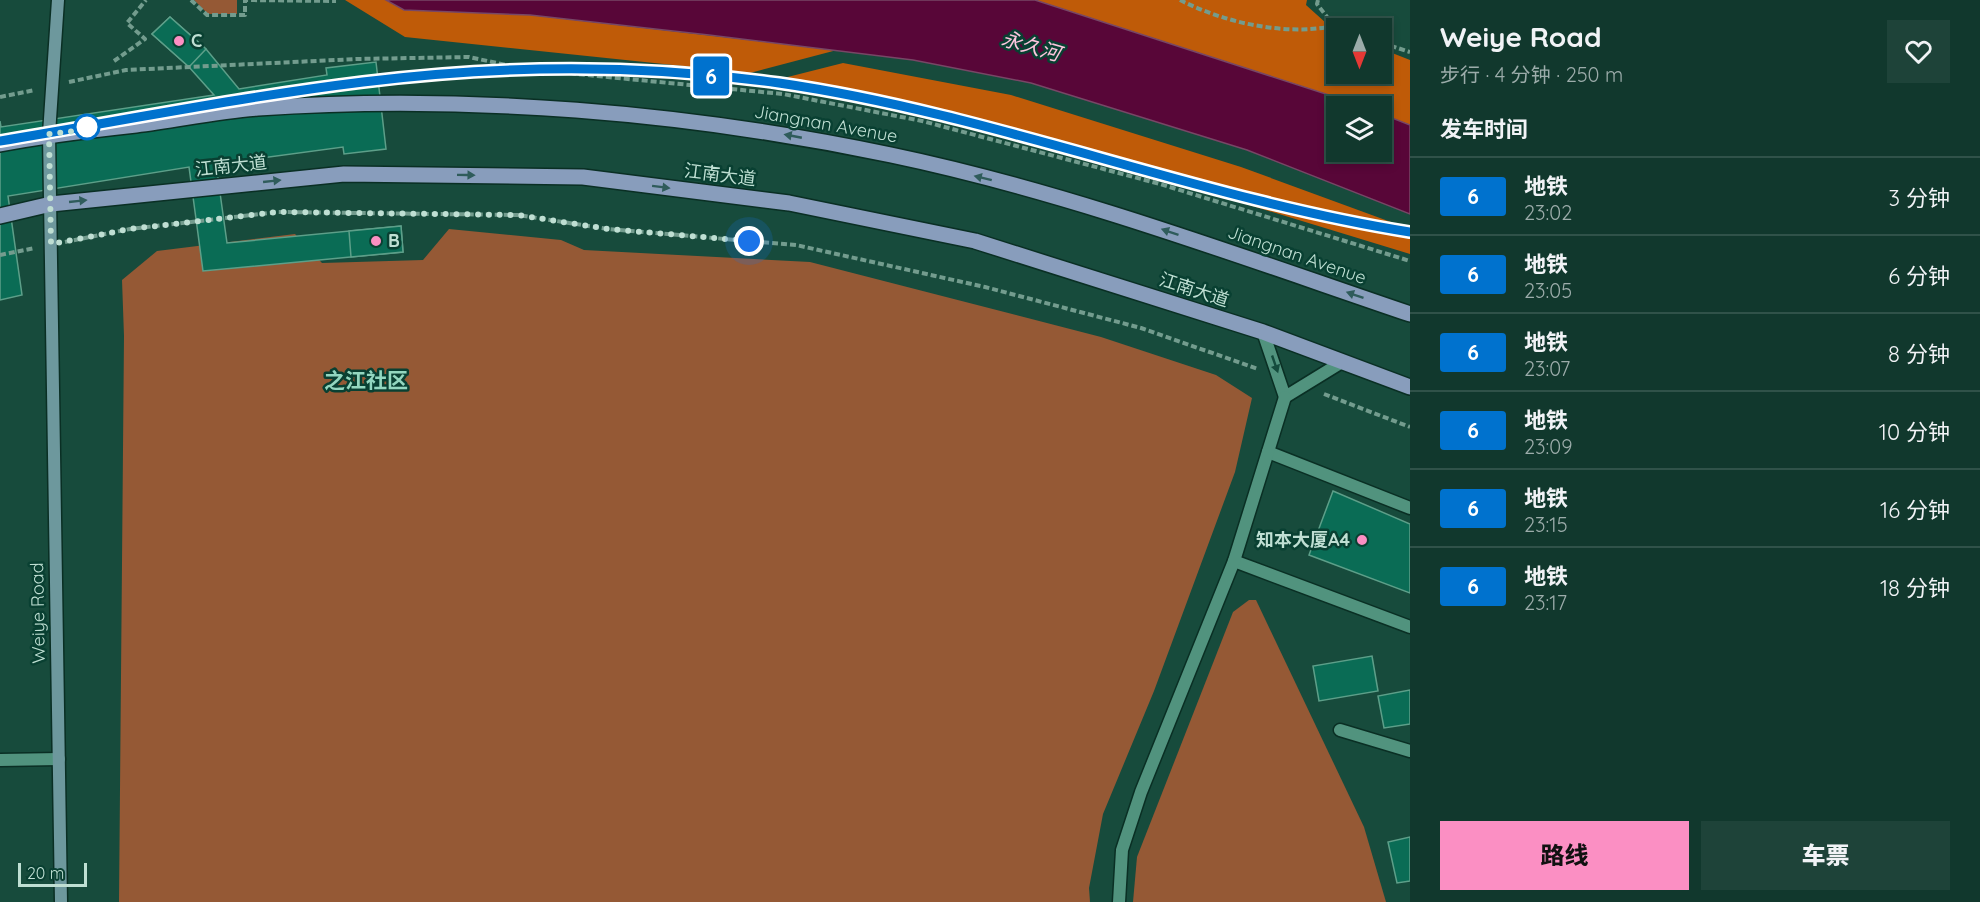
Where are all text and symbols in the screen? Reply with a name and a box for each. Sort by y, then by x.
north arrow [1326,18,1392,84]
map controls [1326,18,1392,162]
text: Weiye Road [1440,19,1602,54]
button: heart [1887,20,1950,83]
water label: 永久河 [999,25,1067,67]
place label: C [191,29,202,52]
marker: C [172,34,186,48]
line badge: 6 [692,56,730,96]
text: 步行 · 4 分钟 · 250 m [1440,62,1623,87]
text: 6 [705,63,717,89]
button: layers [1326,96,1392,162]
street label: Jiangnan Avenue [753,100,899,147]
unlabelled marker [74,114,100,140]
text: 发车时间 [1440,115,1528,143]
one-way arrow [783,131,802,140]
street label: 江南大道 [194,150,268,181]
street label: 江南大道 [683,159,757,190]
one-way arrow [457,170,476,180]
one-way arrow [974,172,992,182]
text: 地铁 [1524,172,1568,200]
one-way arrow [262,176,281,186]
one-way arrow [651,182,670,191]
text: 6 [1467,183,1479,209]
text: 3 分钟 [1888,184,1950,212]
one-way arrow [68,196,87,206]
text: 23:02 [1524,200,1572,225]
street label: Jiangnan Avenue [1225,220,1369,289]
your location [734,226,764,256]
one-way arrow [1161,227,1179,237]
place label: B [388,229,400,252]
marker: B [369,234,383,248]
text: 地铁 [1524,250,1568,278]
text: 6 [1467,261,1479,287]
text: 6 分钟 [1888,262,1950,290]
street label: 江南大道 [1156,267,1232,312]
text: 23:05 [1524,278,1572,303]
one-way arrow [1346,290,1364,299]
text: 地铁 [1524,328,1568,356]
text: 6 [1467,339,1479,365]
text: 8 分钟 [1888,340,1950,368]
one-way arrow [1270,355,1280,373]
text: 23:07 [1524,356,1570,381]
district label: 之江社区 [324,367,408,393]
text: 地铁 [1524,406,1568,434]
text: 6 [1467,417,1479,443]
text: 10 分钟 [1879,418,1950,446]
text: 23:09 [1524,434,1572,459]
text: 地铁 [1524,484,1568,512]
text: 6 [1467,495,1479,521]
text: 16 分钟 [1880,496,1950,524]
text: 23:15 [1524,512,1568,537]
place label: 知本大厦A4 [1256,528,1350,551]
marker: 知本大厦A4 [1355,533,1369,547]
street label: Weiye Road [25,562,50,664]
text: 地铁 [1524,562,1568,590]
text: 6 [1467,573,1479,599]
text: 18 分钟 [1880,574,1950,602]
text: 23:17 [1524,590,1567,615]
button: 路线 [1440,821,1689,890]
button: 车票 [1701,821,1950,890]
scale bar [18,860,87,888]
text: 20 m [27,863,64,883]

